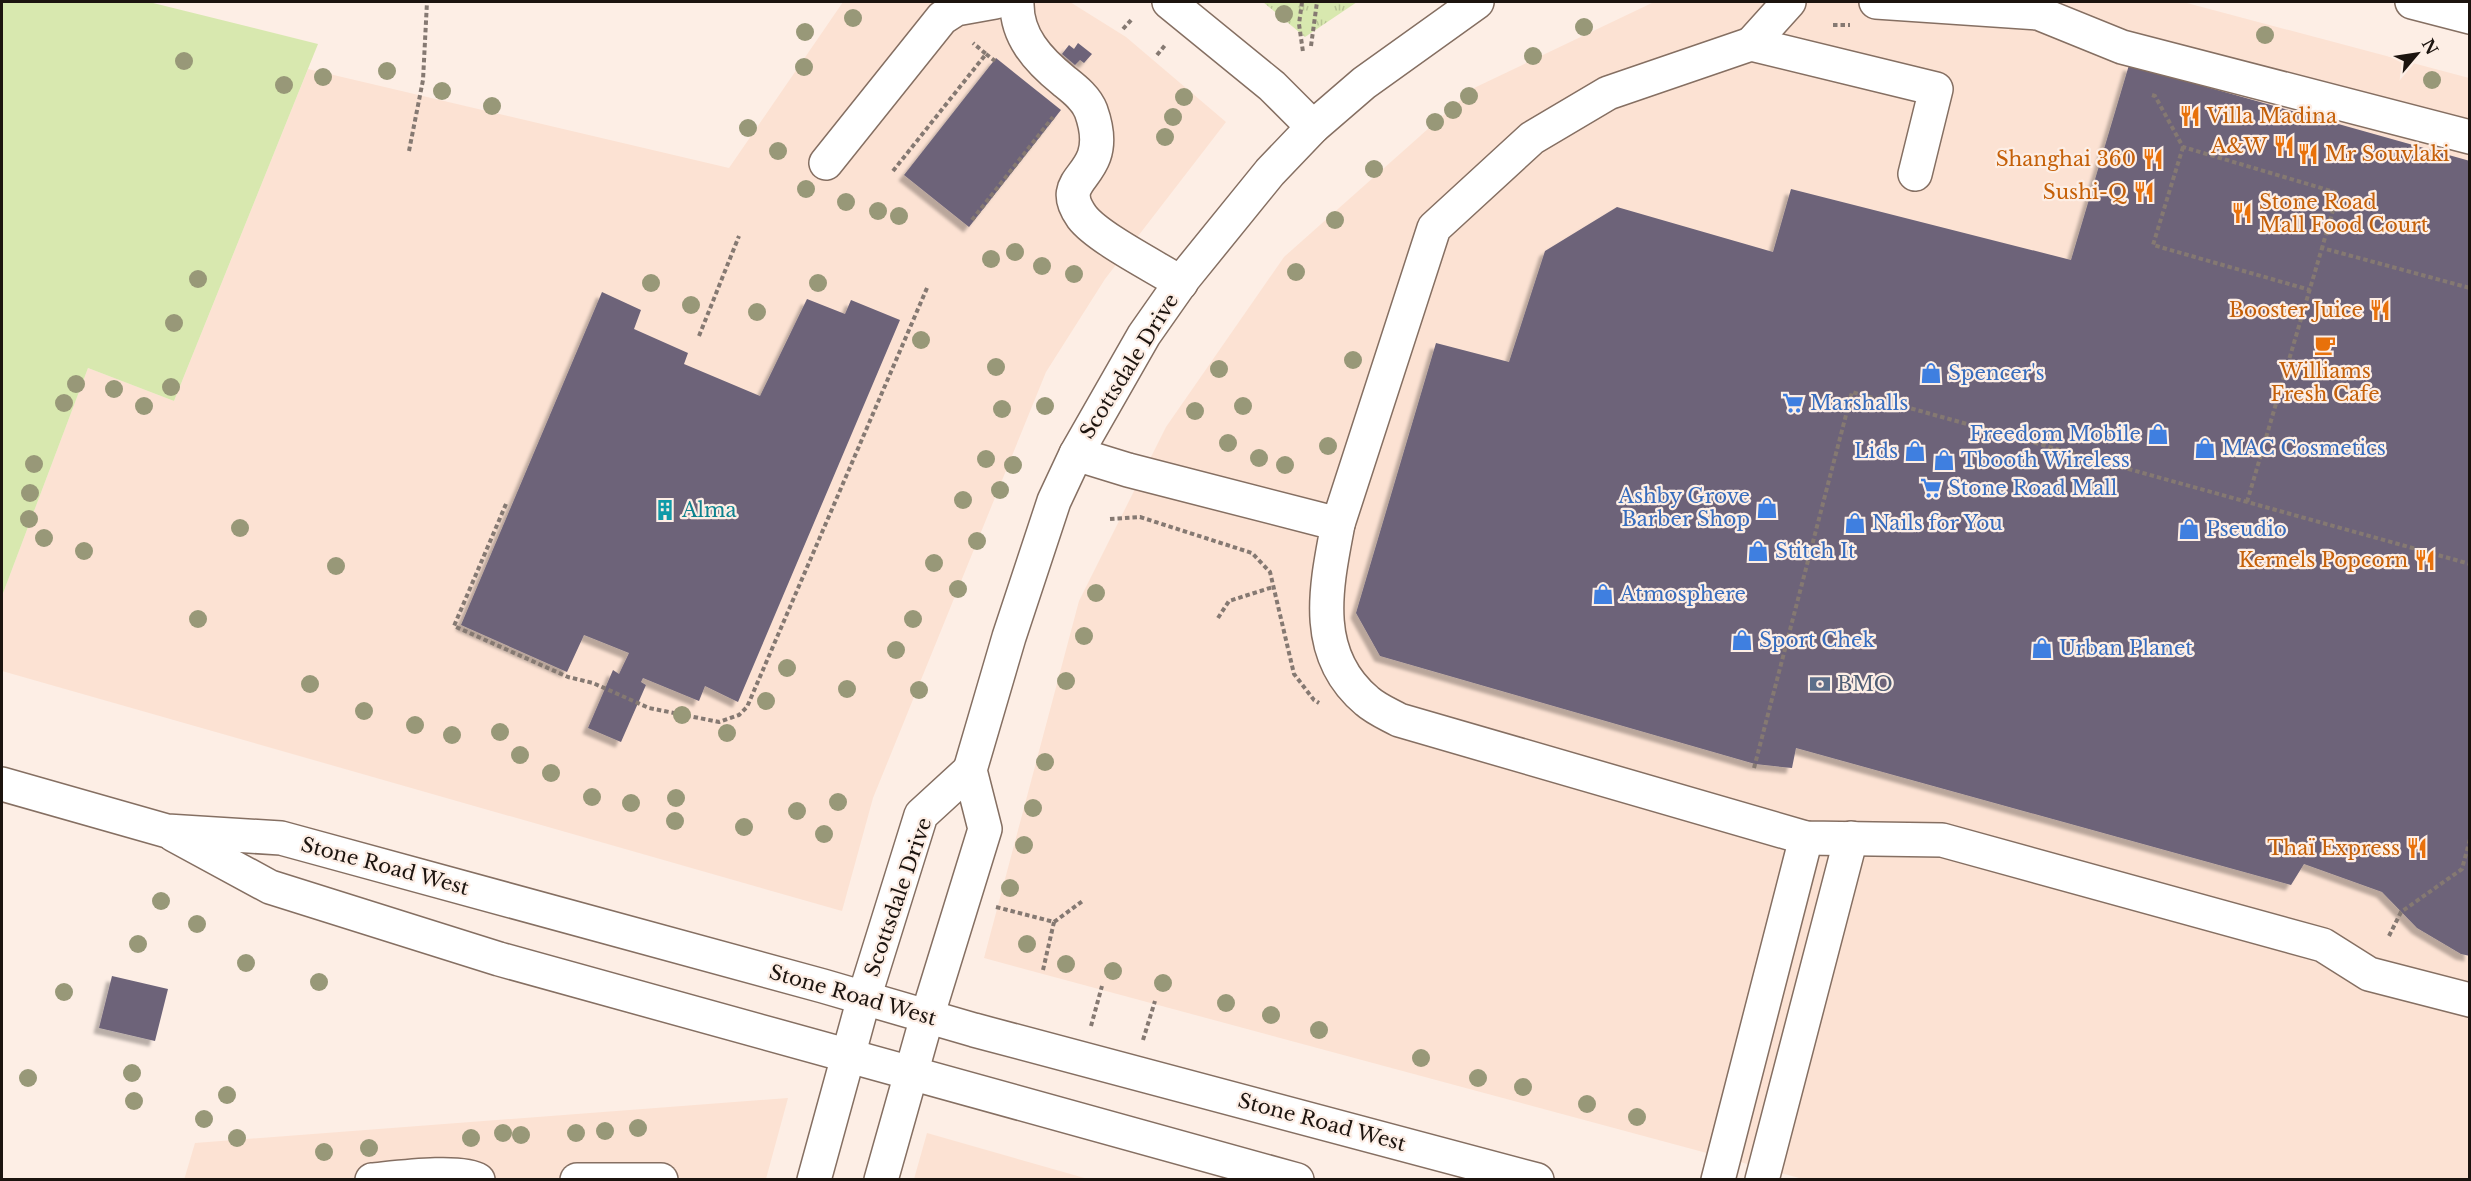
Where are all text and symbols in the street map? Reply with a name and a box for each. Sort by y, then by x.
north arrow [2387,24,2447,84]
text: N [2418,35,2443,58]
restaurant icon: Villa Madina [2178,104,2202,128]
place label: Villa Madina [2206,104,2338,128]
place label: A&W [2210,134,2267,158]
restaurant icon: A&W [2272,134,2296,158]
restaurant icon: Mr Souvlaki [2296,142,2320,166]
place label: Mr Souvlaki [2325,142,2450,166]
place label: Shanghai 360 [1996,147,2136,171]
restaurant icon: Shanghai 360 [2141,147,2165,171]
place label: Sushi-Q [2043,180,2127,204]
restaurant icon: Sushi-Q [2132,180,2156,204]
place label: Stone Road Mall Food Court [2259,190,2429,237]
restaurant icon: Stone Road Mall Food Court [2230,201,2254,225]
street label: Scottsdale Drive [1075,289,1183,443]
place label: Booster Juice [2229,298,2363,322]
restaurant icon: Booster Juice [2368,298,2392,322]
cafe icon: Williams Fresh Cafe [2313,333,2337,357]
place label: Williams Fresh Cafe [2270,359,2380,406]
shop icon: Spencer's [1919,361,1943,385]
place label: Spencer's [1948,361,2044,385]
supermarket icon: Marshalls [1781,391,1805,415]
place label: Marshalls [1810,391,1908,415]
place label: Freedom Mobile [1970,422,2141,446]
shop icon: Freedom Mobile [2146,422,2170,446]
shop icon: MAC Cosmetics [2193,436,2217,460]
place label: MAC Cosmetics [2222,436,2386,460]
place label: Lids [1854,439,1898,463]
shop icon: Lids [1903,439,1927,463]
shop icon: Tbooth Wireless [1932,448,1956,472]
place label: Tbooth Wireless [1961,448,2130,472]
supermarket icon: Stone Road Mall [1919,476,1943,500]
place label: Stone Road Mall [1948,476,2117,500]
place label: Ashby Grove Barber Shop [1617,484,1750,531]
shop icon: Ashby Grove Barber Shop [1755,496,1779,520]
building icon: Alma [653,498,677,522]
place label: Alma [681,498,737,522]
shop icon: Nails for You [1843,511,1867,535]
place label: Nails for You [1872,511,2003,535]
shop icon: Pseudio [2177,517,2201,541]
place label: Pseudio [2206,517,2287,541]
shop icon: Stitch It [1746,539,1770,563]
place label: Stitch It [1775,539,1856,563]
place label: Kernels Popcorn [2238,548,2408,572]
restaurant icon: Kernels Popcorn [2413,548,2437,572]
shop icon: Atmosphere [1591,582,1615,606]
place label: Atmosphere [1619,582,1746,606]
shop icon: Sport Chek [1730,628,1754,652]
place label: Sport Chek [1759,628,1876,652]
shop icon: Urban Planet [2030,636,2054,660]
place label: Urban Planet [2059,636,2193,660]
bank icon: BMO [1808,672,1832,696]
place label: BMO [1837,672,1893,696]
street label: Scottsdale Drive [860,814,936,980]
street label: Stone Road West [299,832,472,900]
place label: Thaï Express [2267,836,2400,860]
restaurant icon: Thaï Express [2405,836,2429,860]
street label: Stone Road West [767,960,940,1030]
street label: Stone Road West [1236,1088,1409,1156]

